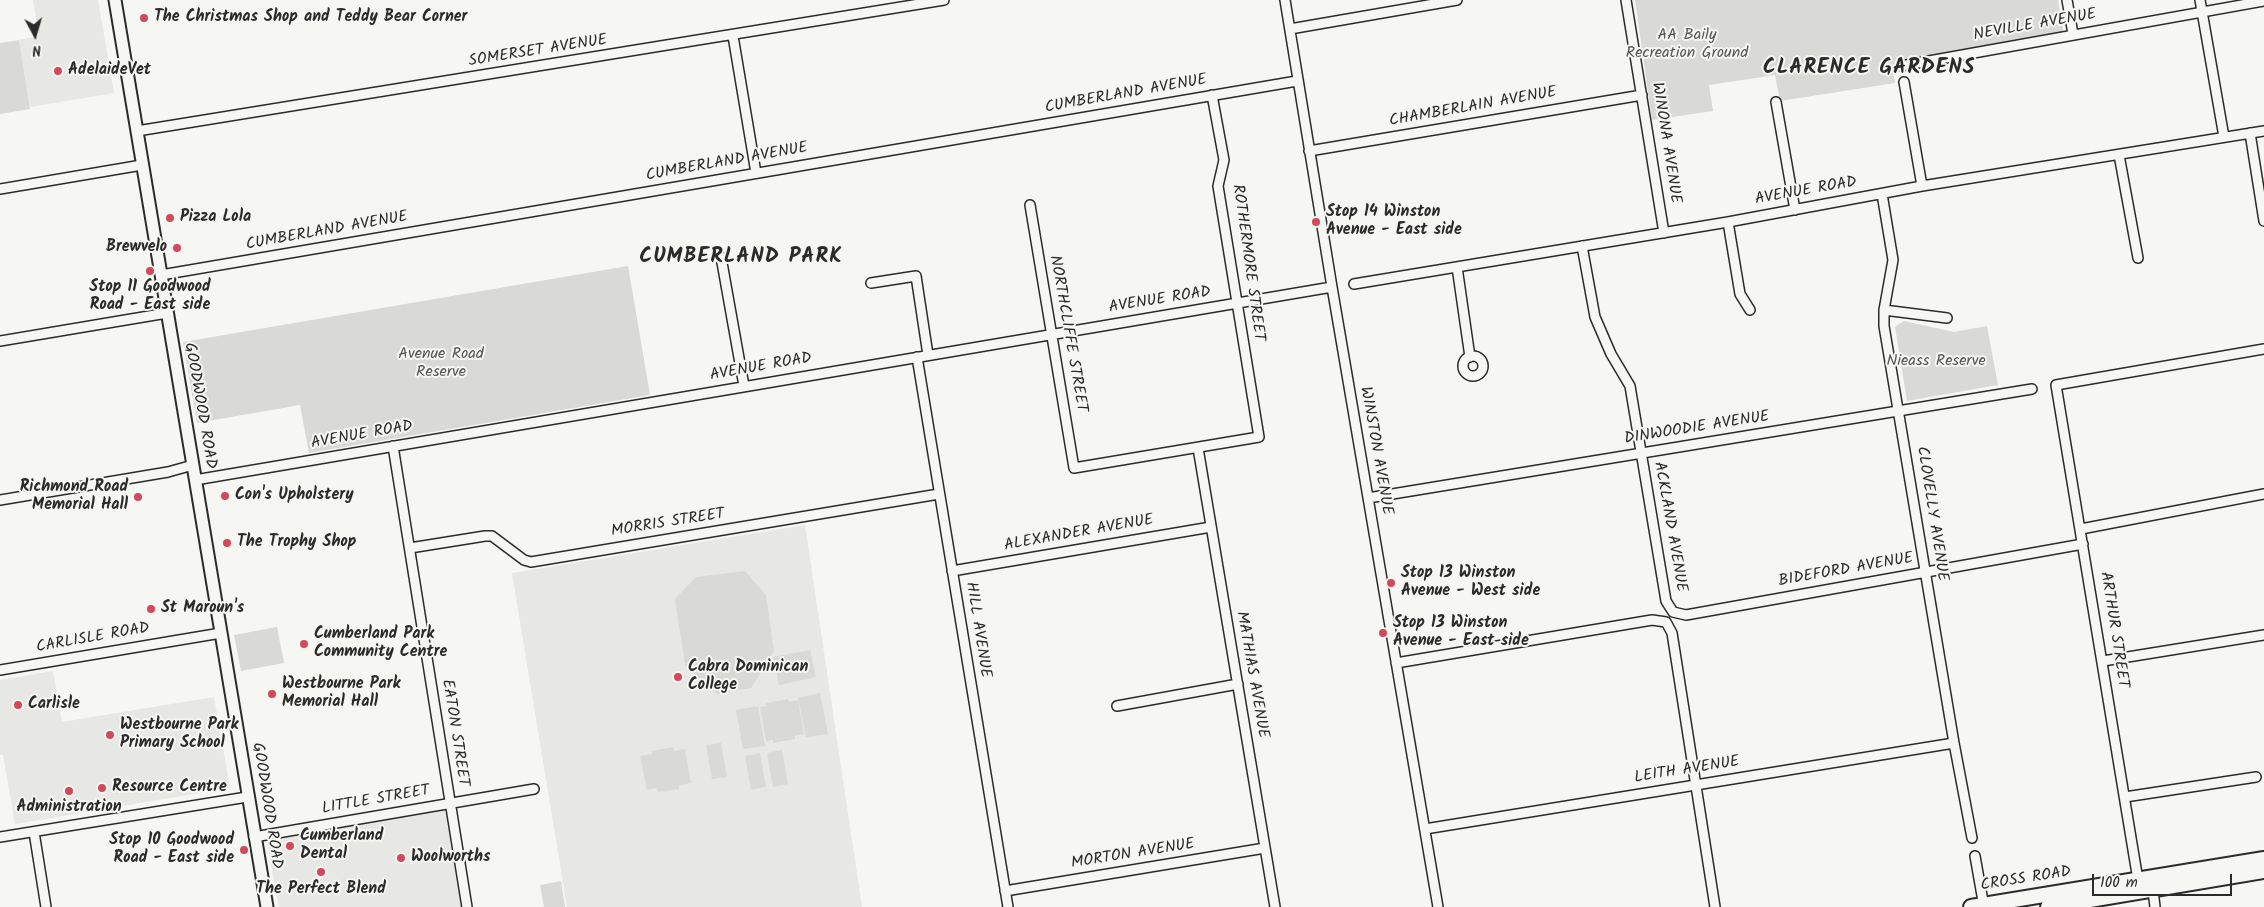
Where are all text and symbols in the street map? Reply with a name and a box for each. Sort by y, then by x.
street label: NEVILLE AVENUE [1972,6,2098,46]
place label: The Christmas Shop and Teddy Bear Corner [154,8,467,28]
north arrow [10,10,60,60]
marker: The Christmas Shop and Teddy Bear Corner [138,12,150,24]
park label: AA Baily Recreation Ground [1626,26,1748,64]
street label: SOMERSET AVENUE [467,32,609,72]
text: N [31,39,42,61]
district label: CLARENCE GARDENS [1761,56,1977,82]
place label: AdelaideVet [68,61,151,81]
marker: AdelaideVet [52,65,64,77]
street label: CUMBERLAND AVENUE [1044,71,1208,119]
street label: WINONA AVENUE [1646,81,1684,205]
street label: CHAMBERLAIN AVENUE [1388,84,1558,132]
street label: CUMBERLAND AVENUE [645,139,809,187]
street label: AVENUE ROAD [1754,174,1858,210]
street label: ROTHERMORE STREET [1226,183,1268,343]
place label: Stop 14 Winston Avenue - East side [1326,203,1462,241]
place label: Pizza Lola [180,208,251,228]
street label: CUMBERLAND AVENUE [245,208,409,256]
marker: Pizza Lola [164,212,176,224]
marker: Stop 14 Winston Avenue - East side [1310,216,1322,228]
place label: Brewvelo [106,238,167,258]
marker: Brewvelo [171,242,183,254]
district label: CUMBERLAND PARK [637,245,845,271]
street label: NORTHCLIFFE STREET [1044,254,1090,414]
marker: Stop 11 Goodwood Road - East side [144,265,156,277]
place label: Stop 11 Goodwood Road - East side [89,278,211,316]
street label: AVENUE ROAD [1108,283,1212,319]
street label: GOODWOOD ROAD [178,341,220,471]
park label: Avenue Road Reserve [398,345,484,383]
street label: AVENUE ROAD [709,350,813,386]
park label: Nieass Reserve [1886,352,1986,372]
street label: WINSTON AVENUE [1354,385,1396,517]
street label: DINWOODIE AVENUE [1623,408,1771,450]
street label: AVENUE ROAD [310,418,414,454]
street label: CLOVELLY AVENUE [1911,445,1951,583]
street label: ACKLAND AVENUE [1648,460,1690,594]
place label: Richmond Road Memorial Hall [20,478,128,516]
place label: Con's Upholstery [235,486,353,506]
marker: Con's Upholstery [219,490,231,502]
marker: Richmond Road Memorial Hall [132,491,144,503]
street label: MORRIS STREET [610,506,726,542]
street label: ALEXANDER AVENUE [1003,511,1155,557]
place label: The Trophy Shop [237,533,356,553]
marker: The Trophy Shop [221,537,233,549]
street label: BIDEFORD AVENUE [1777,550,1915,592]
place label: Stop 13 Winston Avenue - West side [1401,564,1540,602]
street label: ARTHUR STREET [2094,571,2132,689]
marker: Stop 13 Winston Avenue - West side [1385,577,1397,589]
street label: HILL AVENUE [960,581,994,679]
place label: St Maroun's [161,599,244,619]
marker: St Maroun's [145,603,157,615]
street label: MATHIAS AVENUE [1230,610,1272,740]
place label: Stop 13 Winston Avenue - East side [1393,614,1529,652]
street label: CARLISLE ROAD [35,620,151,658]
place label: Cumberland Park Community Centre [314,625,447,663]
marker: Stop 13 Winston Avenue - East side [1377,627,1389,639]
marker: Cumberland Park Community Centre [298,638,310,650]
place label: Cabra Dominican College [688,658,808,696]
marker: Cabra Dominican College [672,671,684,683]
place label: Westbourne Park Memorial Hall [282,675,400,713]
street label: EATON STREET [436,678,472,788]
marker: Westbourne Park Memorial Hall [266,688,278,700]
place label: Carlisle [28,695,80,715]
marker: Carlisle [12,699,24,711]
place label: Westbourne Park Primary School [120,716,238,754]
marker: Westbourne Park Primary School [104,729,116,741]
street label: GOODWOOD ROAD [247,741,285,871]
street label: LEITH AVENUE [1633,753,1741,789]
place label: Resource Centre [112,778,227,798]
marker: Resource Centre [96,782,108,794]
street label: LITTLE STREET [321,782,431,820]
marker: Administration [63,785,75,797]
place label: Administration [16,798,122,818]
place label: Cumberland Dental [300,827,383,865]
place label: Stop 10 Goodwood Road - East side [109,831,234,869]
street label: MORTON AVENUE [1070,836,1196,874]
marker: Cumberland Dental [284,840,296,852]
marker: Stop 10 Goodwood Road - East side [238,844,250,856]
place label: Woolworths [411,848,491,868]
marker: Woolworths [395,852,407,864]
street label: CROSS ROAD [1979,863,2073,897]
scale bar [2094,864,2234,896]
marker: The Perfect Blend [315,866,327,878]
text: 100 m [2100,871,2138,895]
place label: The Perfect Blend [256,880,386,900]

